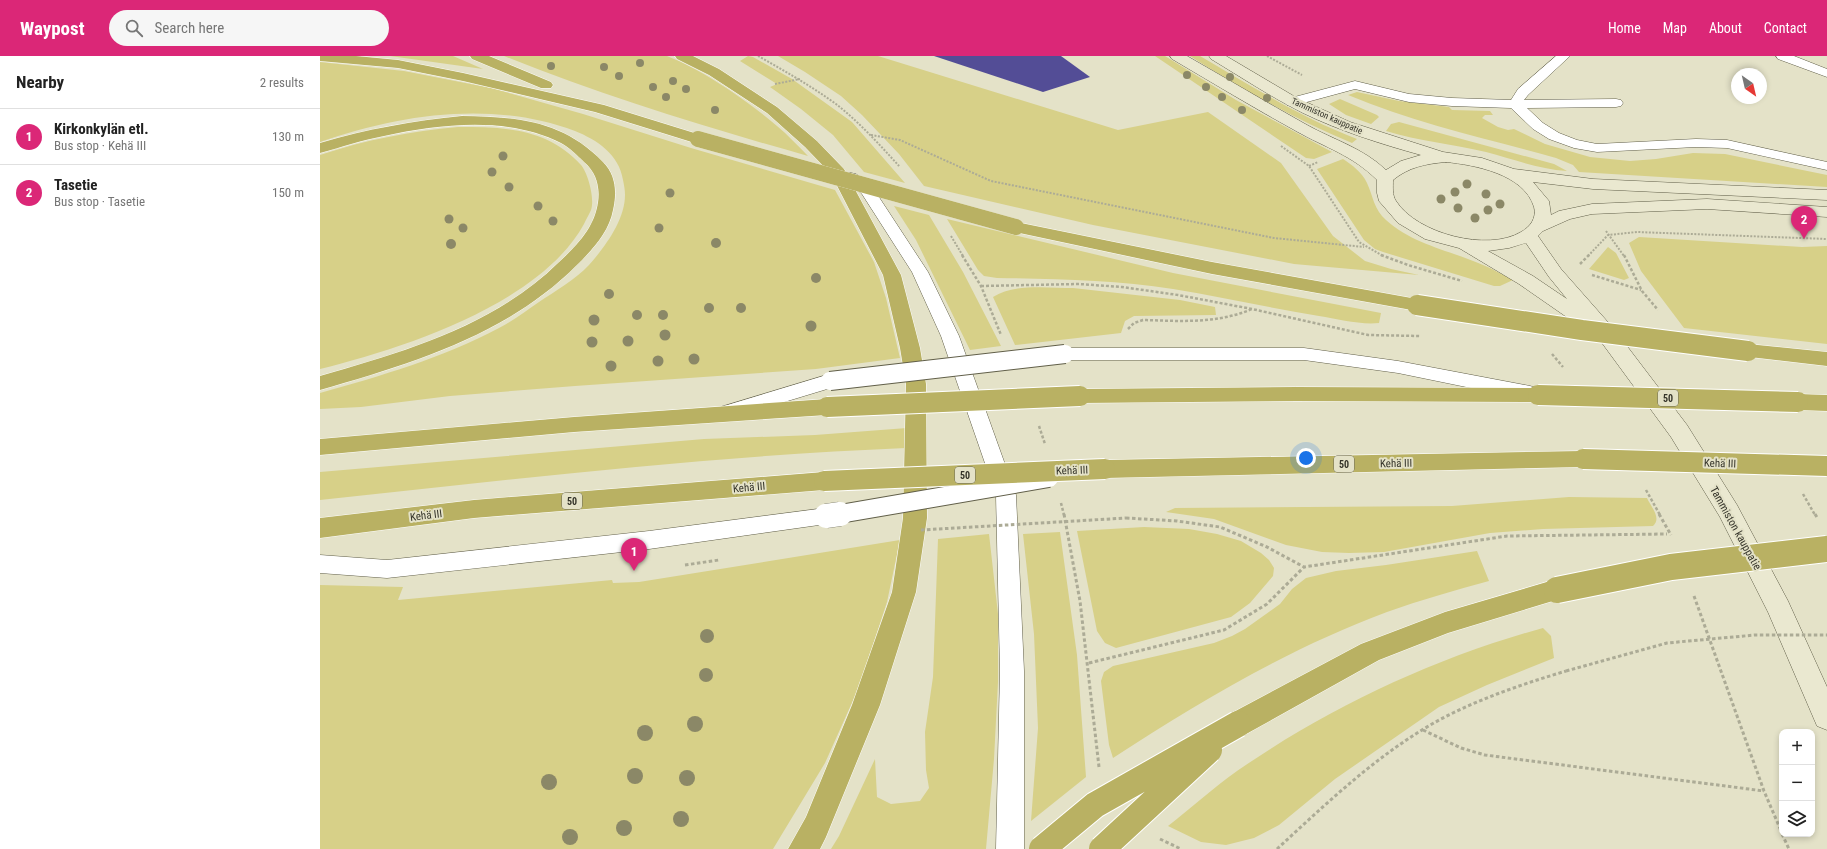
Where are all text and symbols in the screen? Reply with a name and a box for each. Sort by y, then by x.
search box [109,10,389,46]
text: Waypost [20,17,85,40]
icon: search [123,17,145,39]
text: Search here [155,19,224,37]
text: Home [1608,20,1641,36]
text: Map [1663,20,1687,36]
text: About [1709,20,1742,36]
text: Contact [1764,20,1807,36]
north arrow [1731,68,1767,104]
text: Nearby [16,72,64,92]
text: 2 results [260,75,304,90]
street label: Tammiston kauppatie [1290,96,1364,136]
text: Kirkonkylän etl. [54,120,149,138]
text: 1 [26,129,32,144]
text: 130 m [272,129,304,144]
text: Bus stop · Kehä III [54,138,146,153]
text: Tasetie [54,176,98,194]
text: 2 [26,185,32,200]
text: 150 m [272,185,304,200]
text: Bus stop · Tasetie [54,194,145,209]
pin: 2 [1791,206,1817,239]
road number: 50 [1658,390,1678,406]
your location [1296,448,1316,468]
road number: 50 [1334,456,1354,472]
street label: Kehä III [1704,456,1736,471]
street label: Kehä III [1380,457,1412,470]
street label: Kehä III [1056,463,1088,478]
road number: 50 [955,467,975,483]
street label: Kehä III [732,480,766,495]
street label: Tammiston kauppatie [1707,484,1764,572]
road number: 50 [562,493,582,509]
street label: Kehä III [409,507,443,524]
pin: 1 [621,538,647,571]
map controls [1779,729,1815,837]
button: + [1779,729,1815,765]
button: − [1779,765,1815,801]
button: layers [1779,801,1815,837]

